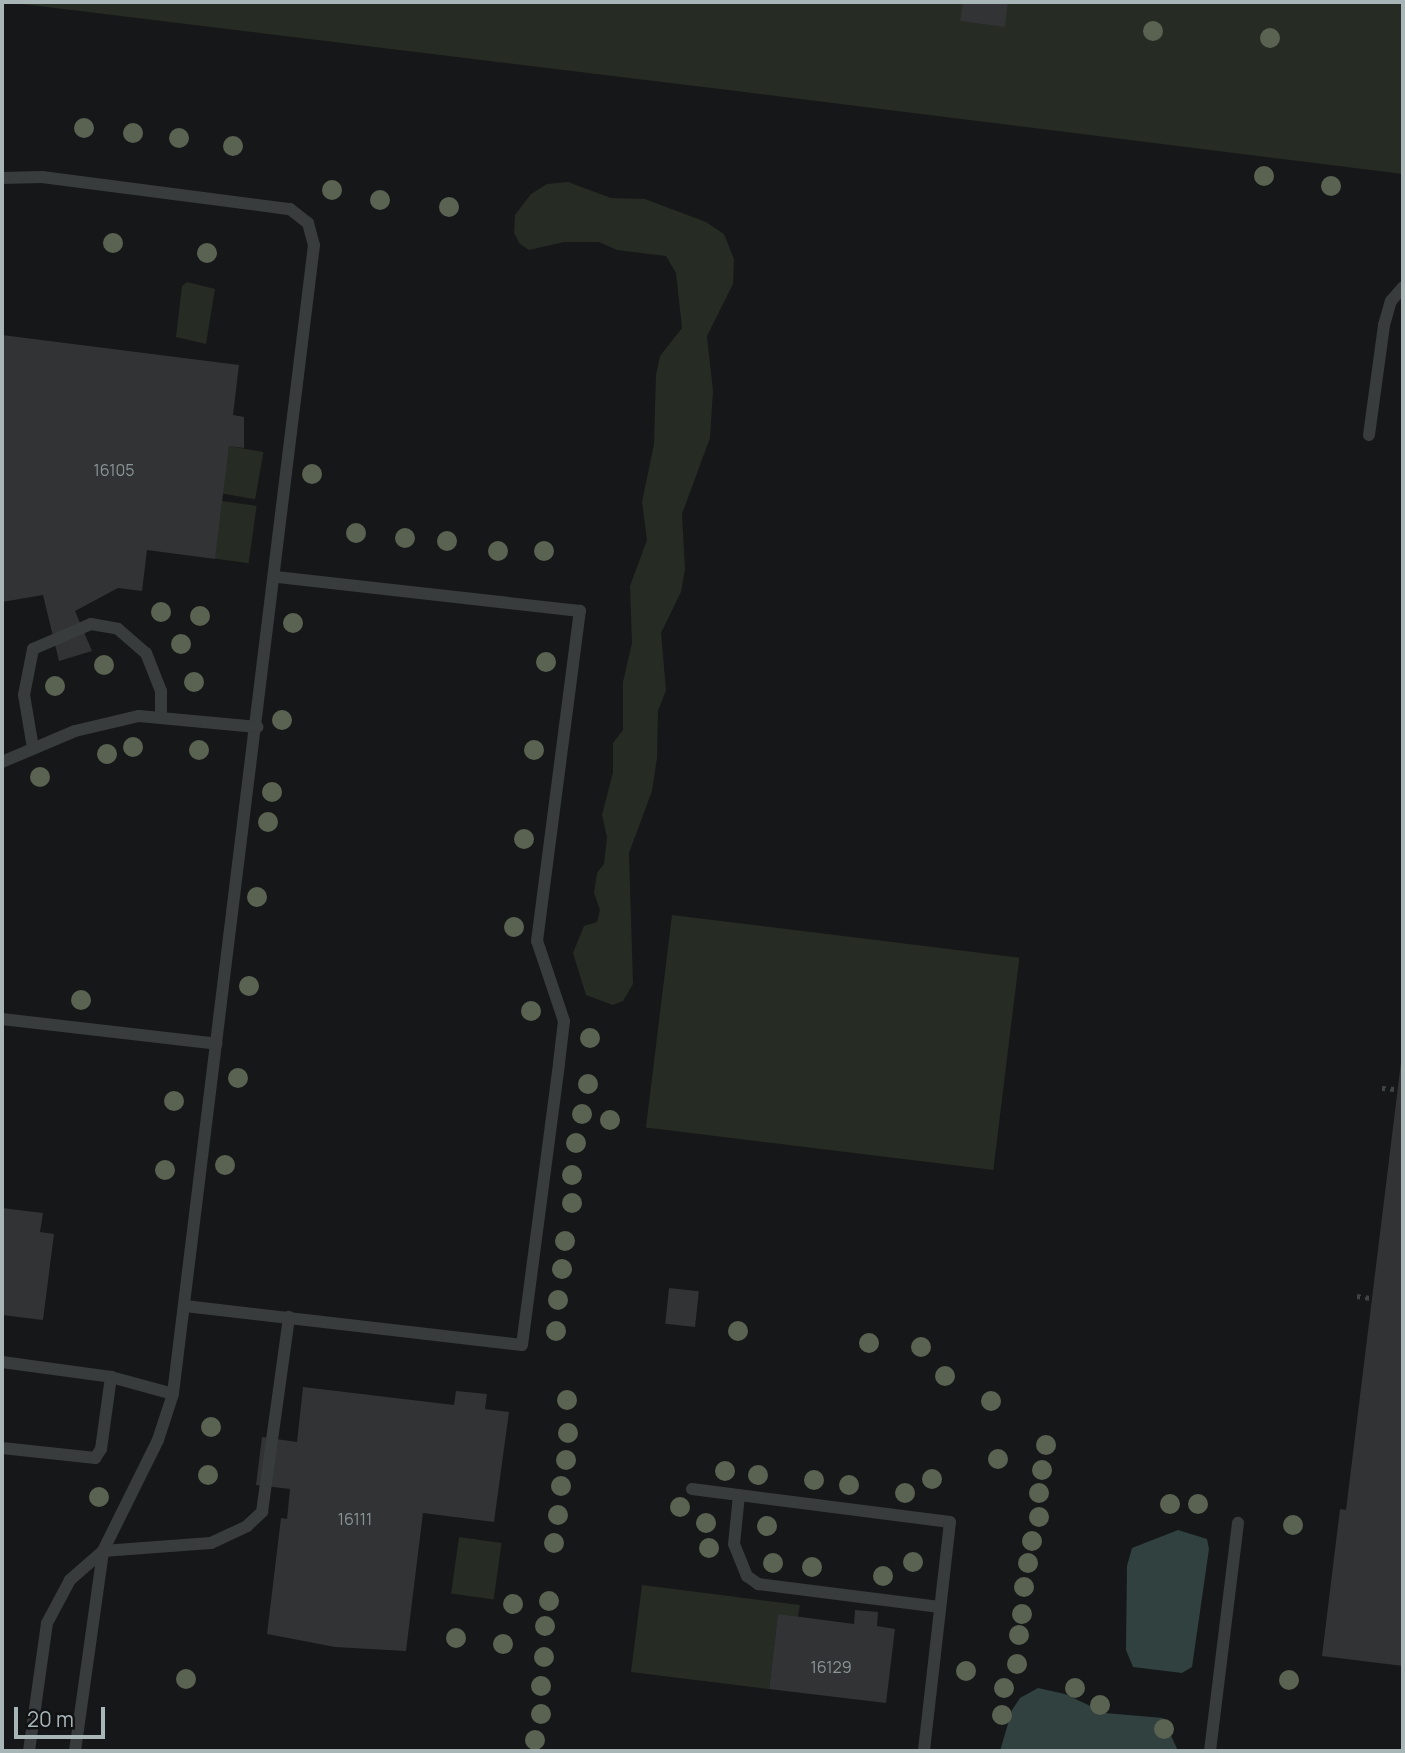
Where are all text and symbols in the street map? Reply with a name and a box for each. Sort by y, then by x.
house number: 16105 [93,460,135,480]
house number: 16111 [338,1509,372,1529]
house number: 16129 [810,1657,852,1677]
scale bar [18,1694,108,1738]
text: 20 m [27,1705,74,1733]

